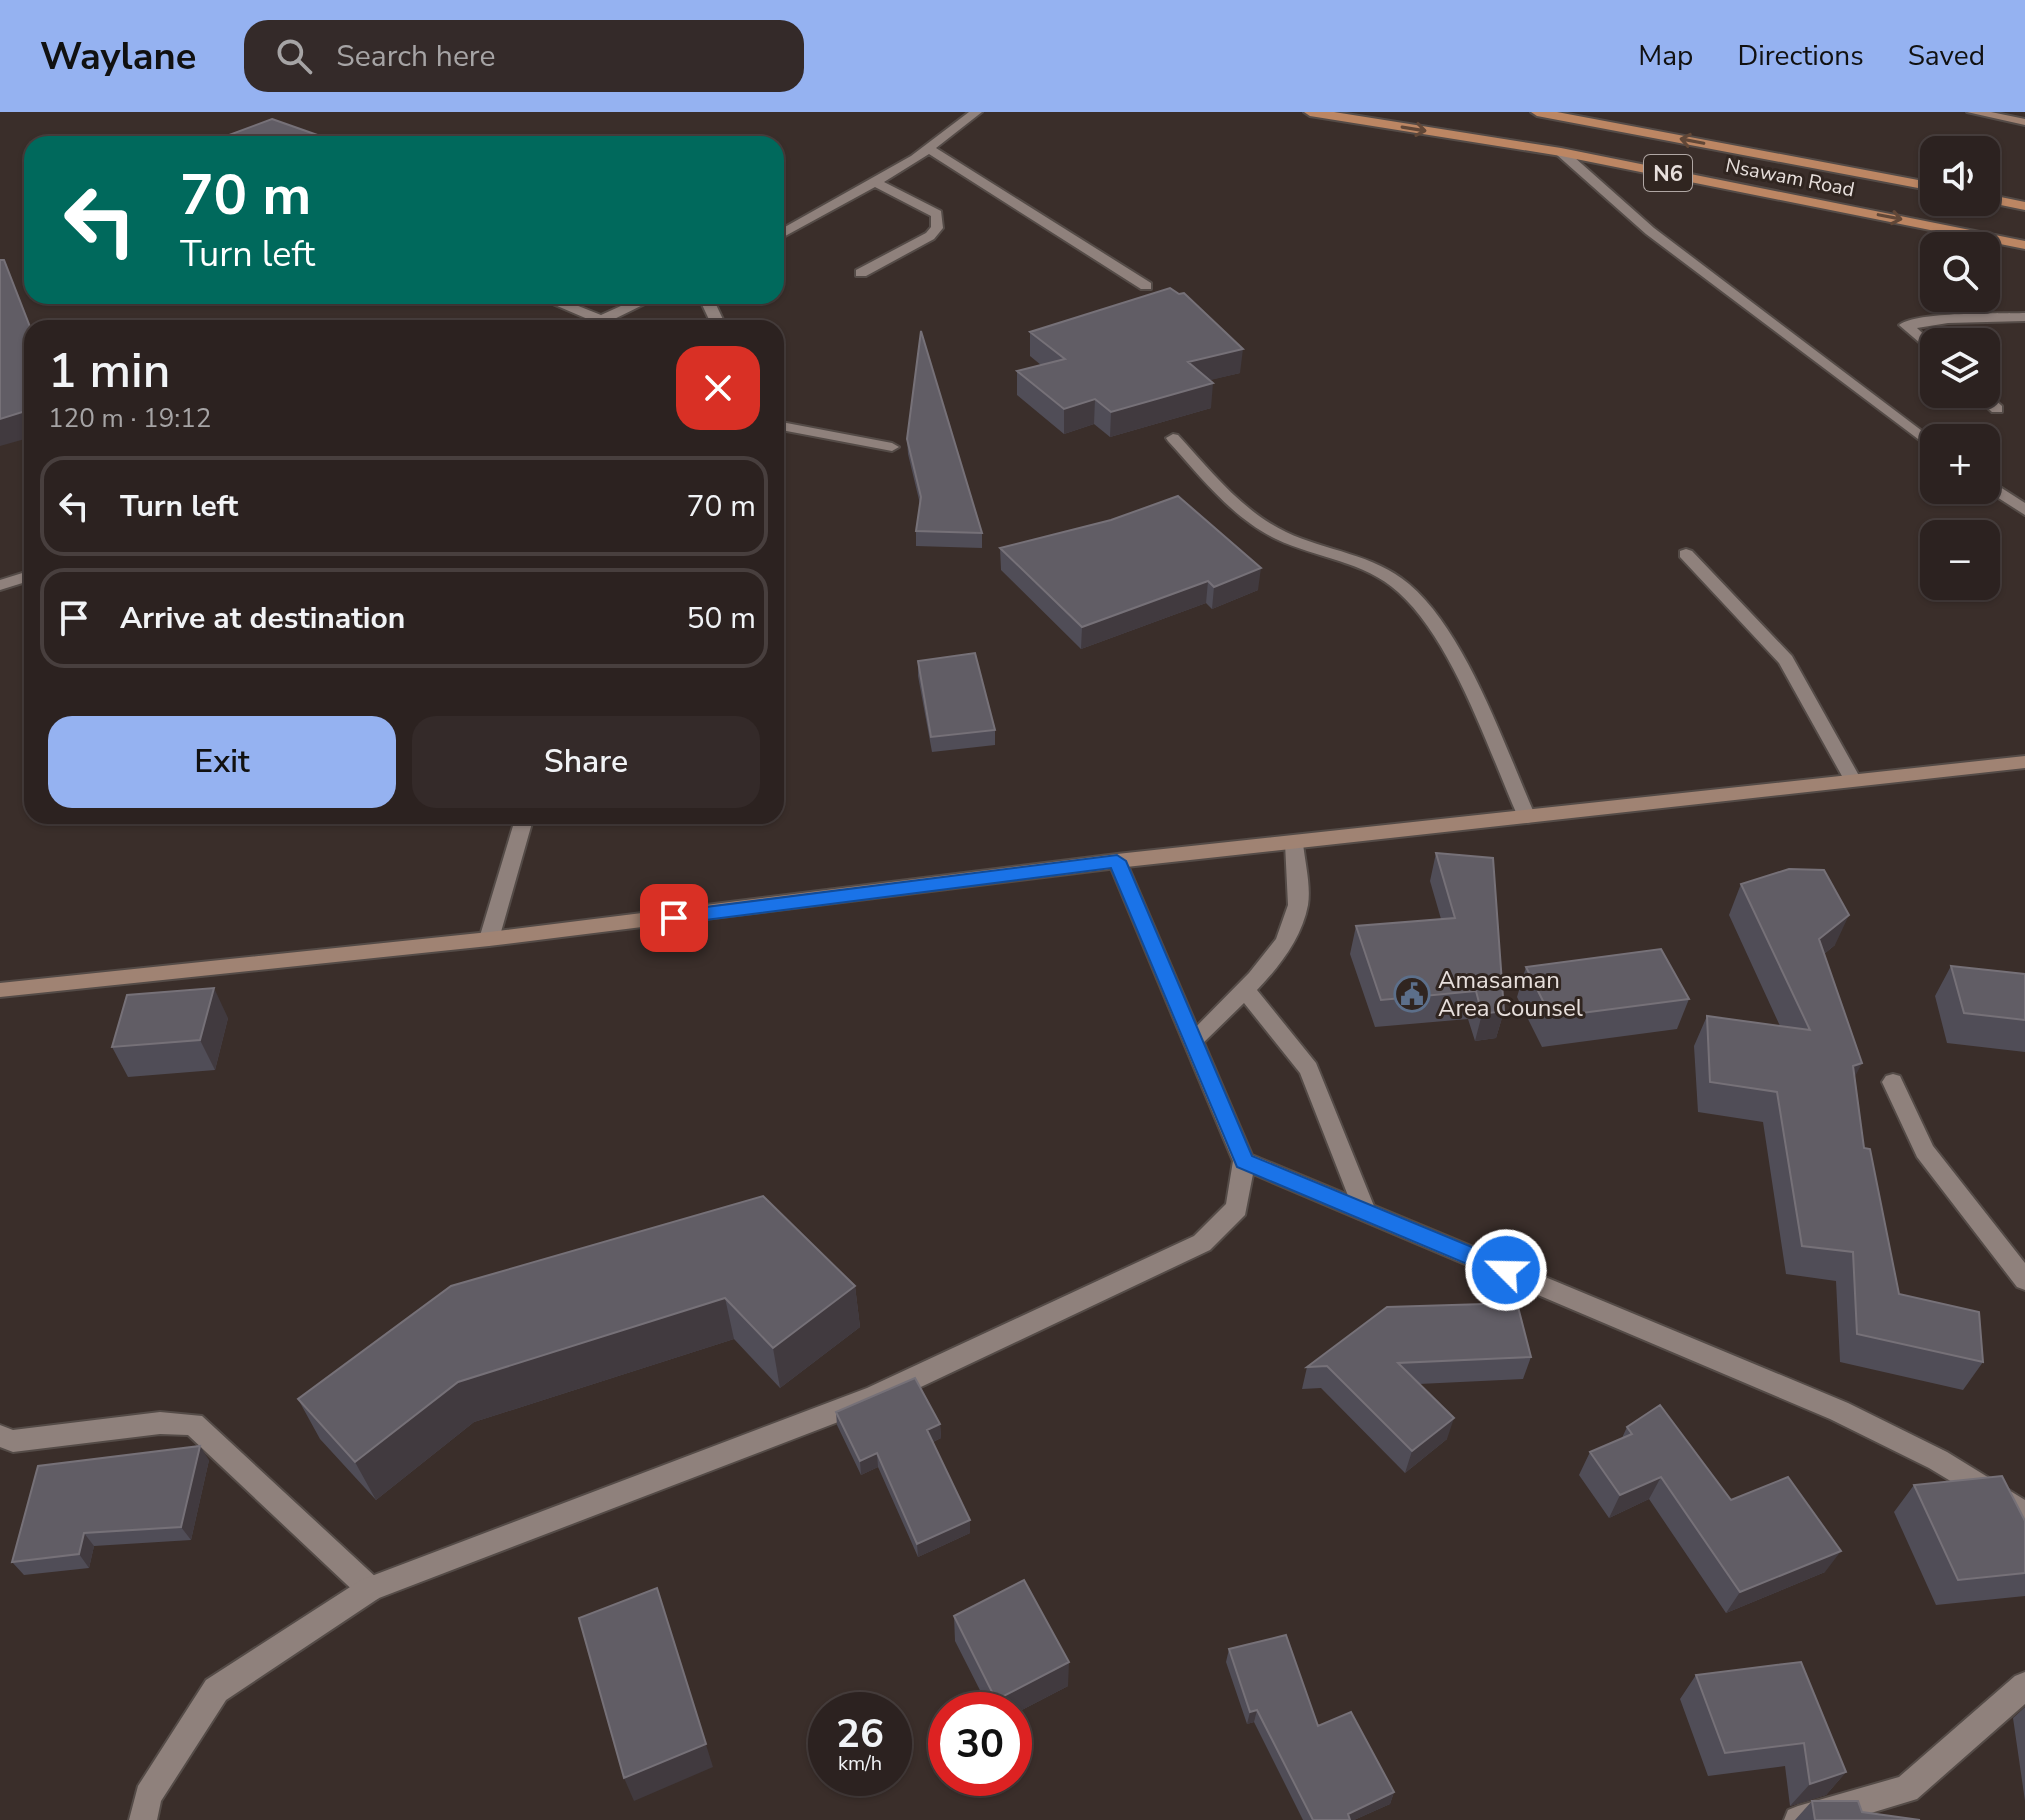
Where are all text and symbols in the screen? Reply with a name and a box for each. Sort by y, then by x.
search box [244,20,804,92]
text: Waylane [40,31,196,82]
icon: search [272,34,316,78]
text: Search here [336,36,495,77]
text: Map [1638,37,1693,75]
text: Directions [1737,37,1864,75]
text: Saved [1908,37,1985,75]
one-way arrow [1401,122,1427,137]
one-way arrow [1680,132,1706,147]
map controls [1920,136,2000,600]
button: sound [1920,136,2000,216]
street label: Nsawam Road [1723,152,1857,203]
road number: N6 [1644,155,1692,191]
text: 70 m [180,157,311,234]
icon: left [48,168,152,272]
one-way arrow [1877,210,1903,225]
text: Turn left [180,230,315,279]
button: search [1920,232,2000,312]
button: layers [1920,328,2000,408]
text: 1 min [48,338,170,404]
button: close [676,346,760,430]
text: 120 m · 19:12 [48,401,211,436]
button: + [1920,424,2000,504]
icon: left [52,484,96,528]
text: Turn left [120,486,238,527]
text: 70 m [687,486,756,527]
button: − [1920,520,2000,600]
icon: arrive [52,596,96,640]
text: Arrive at destination [120,598,405,639]
text: 50 m [687,598,756,639]
button: Exit [48,716,396,808]
button: Share [412,716,760,808]
pin [640,884,708,952]
icon: arrive [652,896,696,940]
place label: Amasaman Area Counsel [1438,964,1583,1024]
public building icon: Amasaman Area Counsel [1393,975,1431,1013]
position arrow [1464,1228,1548,1312]
speed limit sign: 30 [928,1692,1032,1796]
text: 26 [836,1707,884,1761]
text: km/h [838,1750,882,1777]

